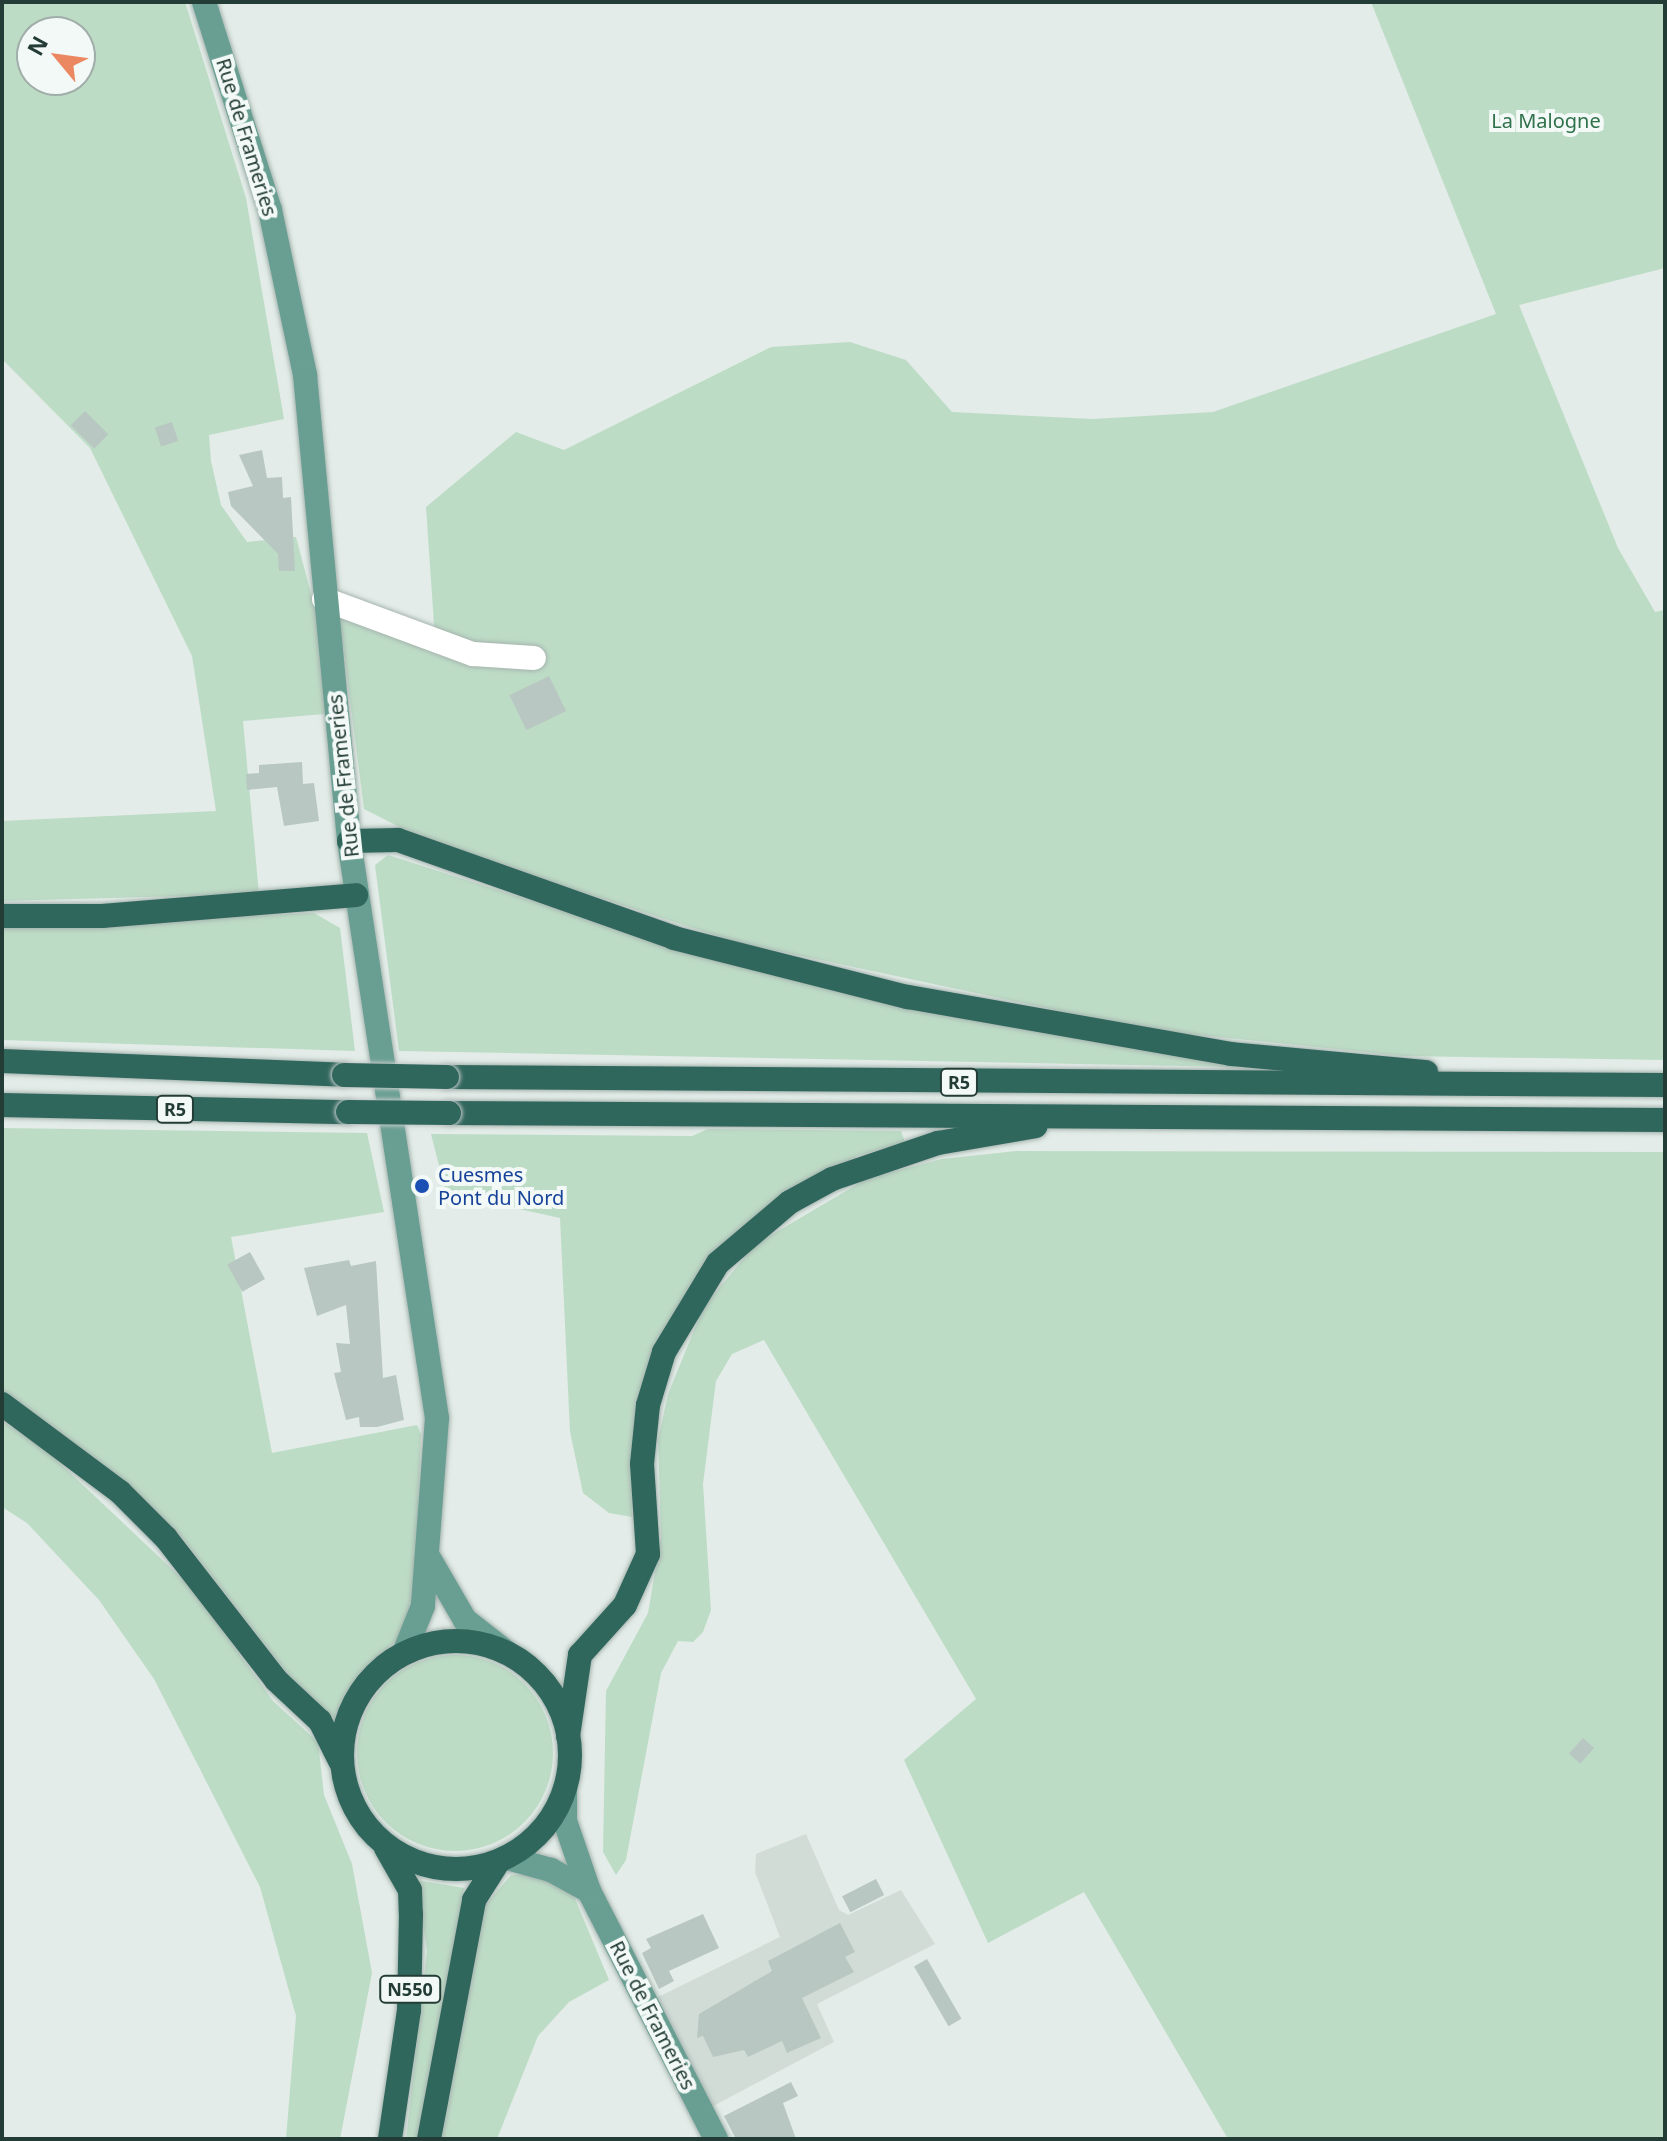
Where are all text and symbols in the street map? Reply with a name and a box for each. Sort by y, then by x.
north arrow [16,16,96,96]
text: N [19,30,54,60]
street label: Rue de Frameries [212,55,282,219]
park label: La Malogne [1491,108,1601,132]
street label: Rue de Frameries [323,693,363,859]
road number: R5 [939,1068,979,1096]
road number: R5 [155,1095,195,1123]
place label: Cuesmes Pont du Nord [438,1162,564,1209]
marker: Cuesmes Pont du Nord [413,1177,431,1195]
street label: Rue de Frameries [605,1937,701,2093]
road number: N550 [378,1975,442,2003]

